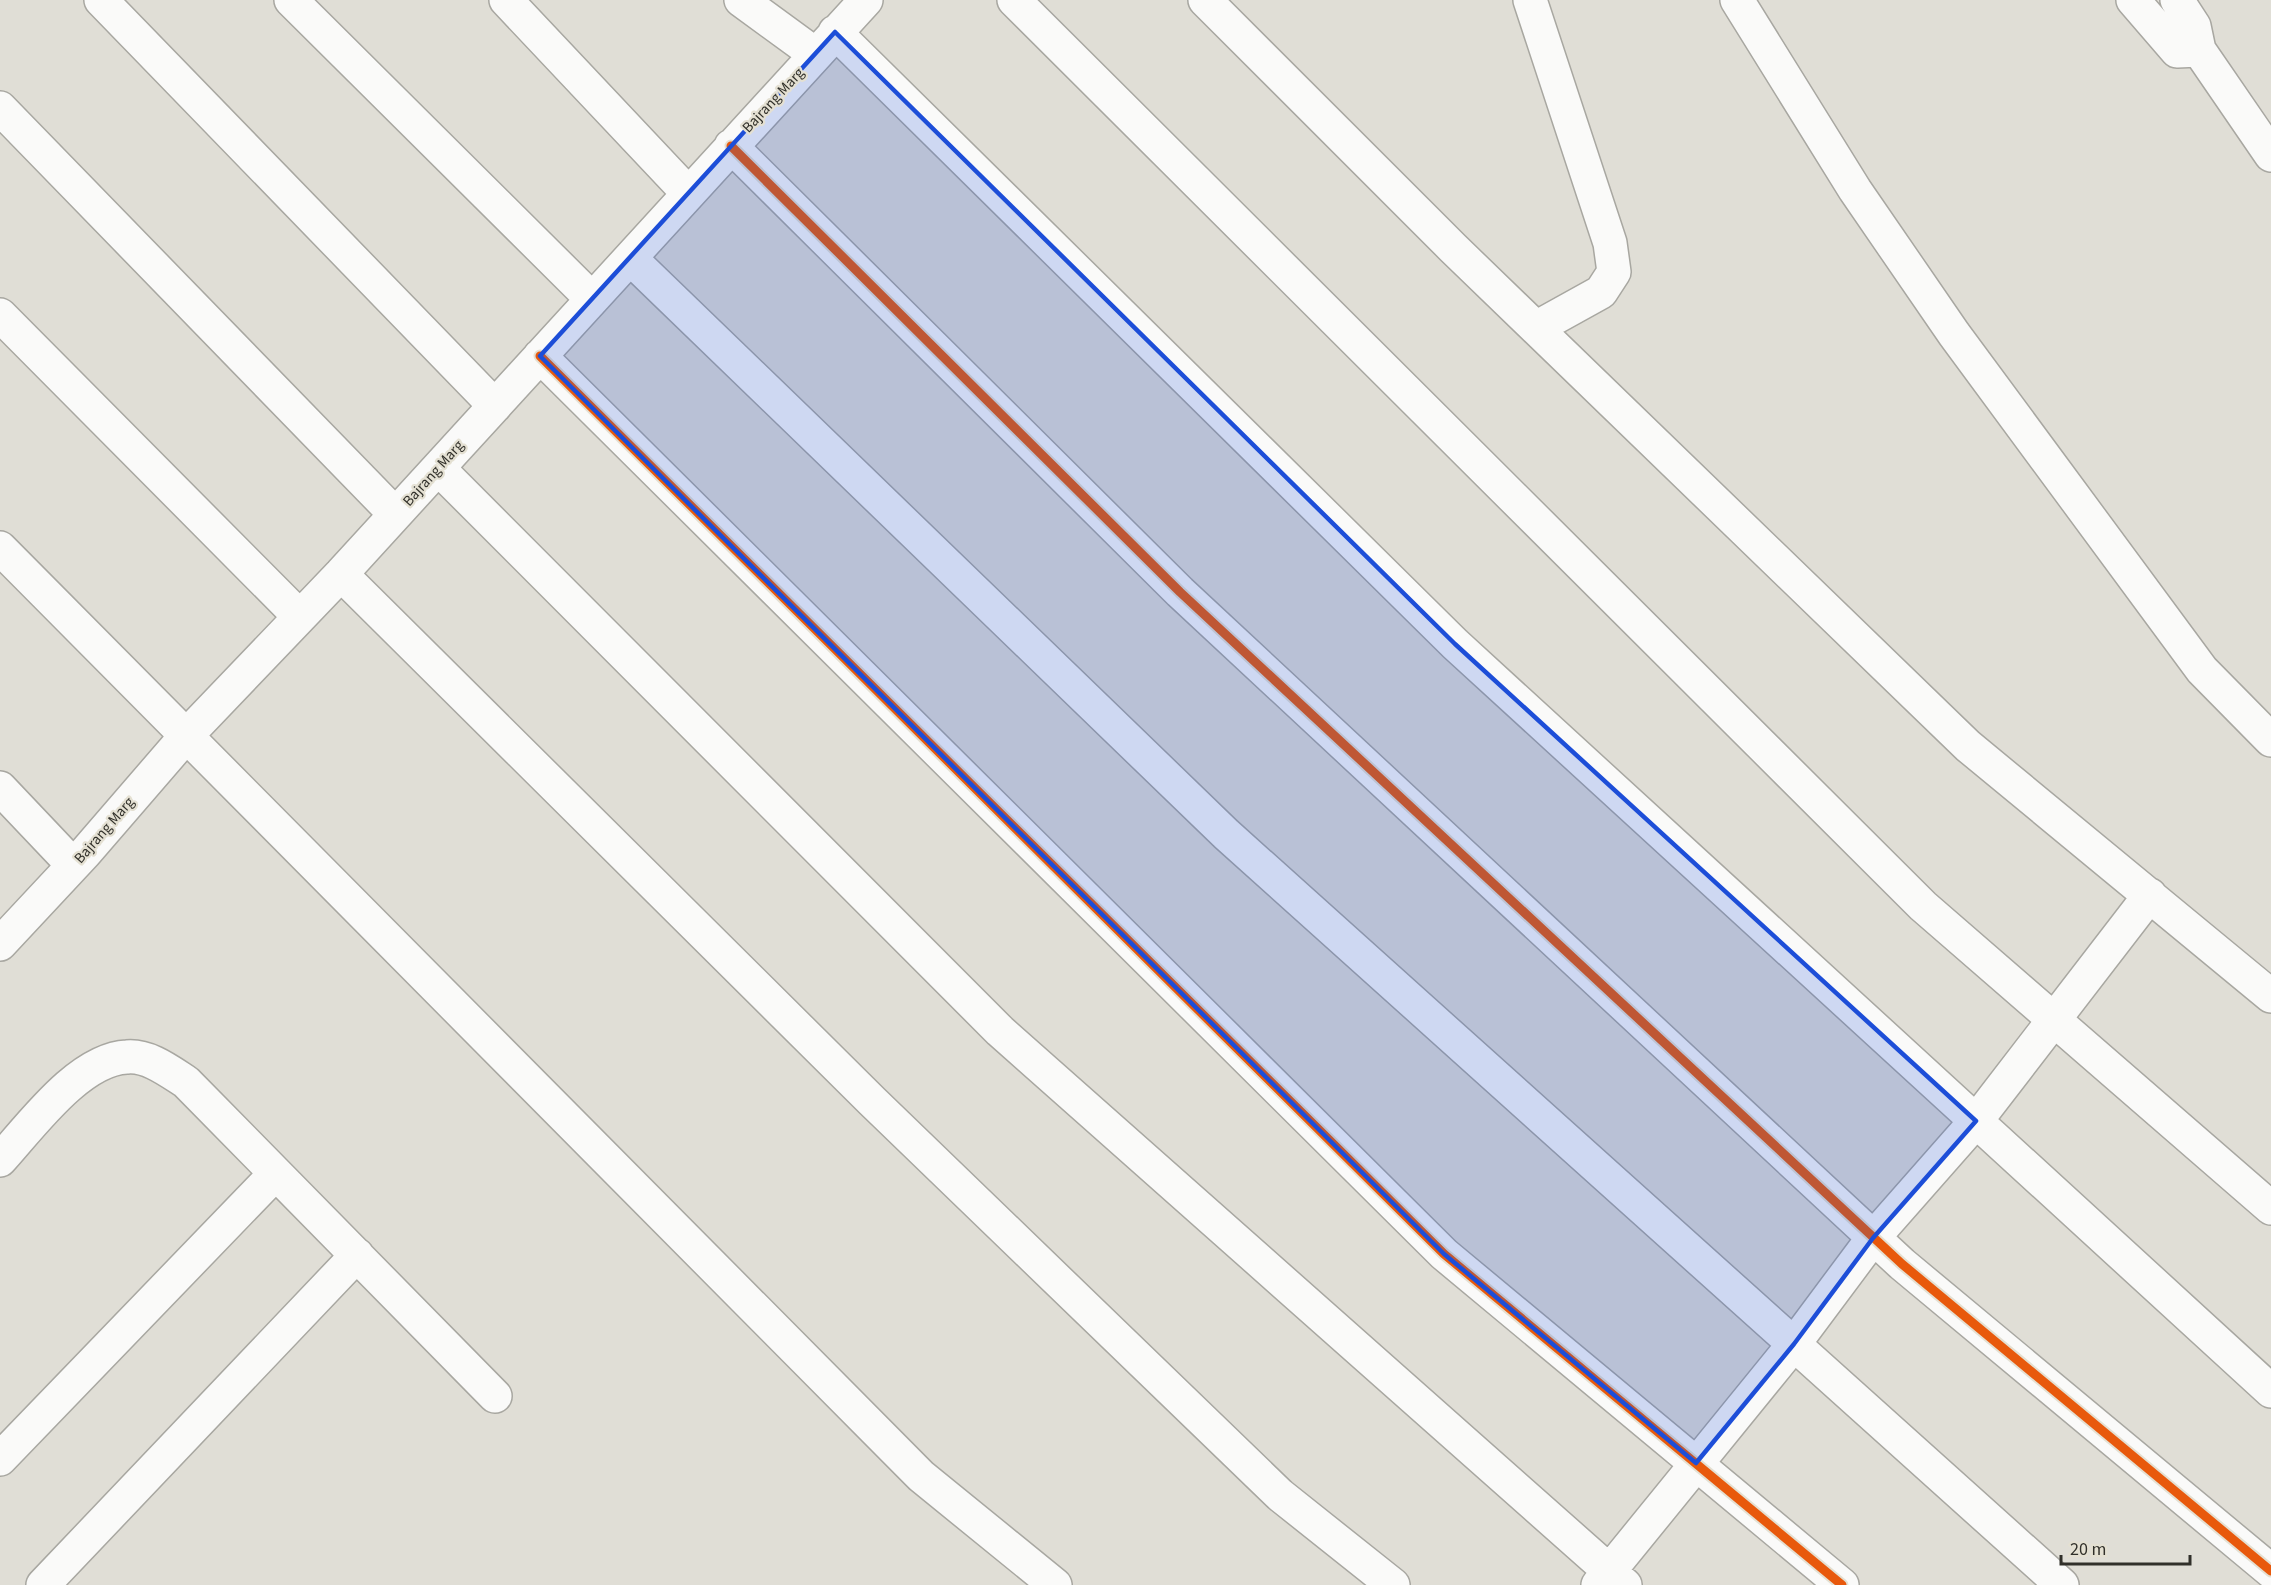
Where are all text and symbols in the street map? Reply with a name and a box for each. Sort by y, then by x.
street label: Bajrang Marg [738,63,809,138]
street label: Bajrang Marg [398,435,469,511]
street label: Bajrang Marg [69,792,140,868]
scale bar [2061,1528,2190,1566]
text: 20 m [2070,1537,2106,1562]

